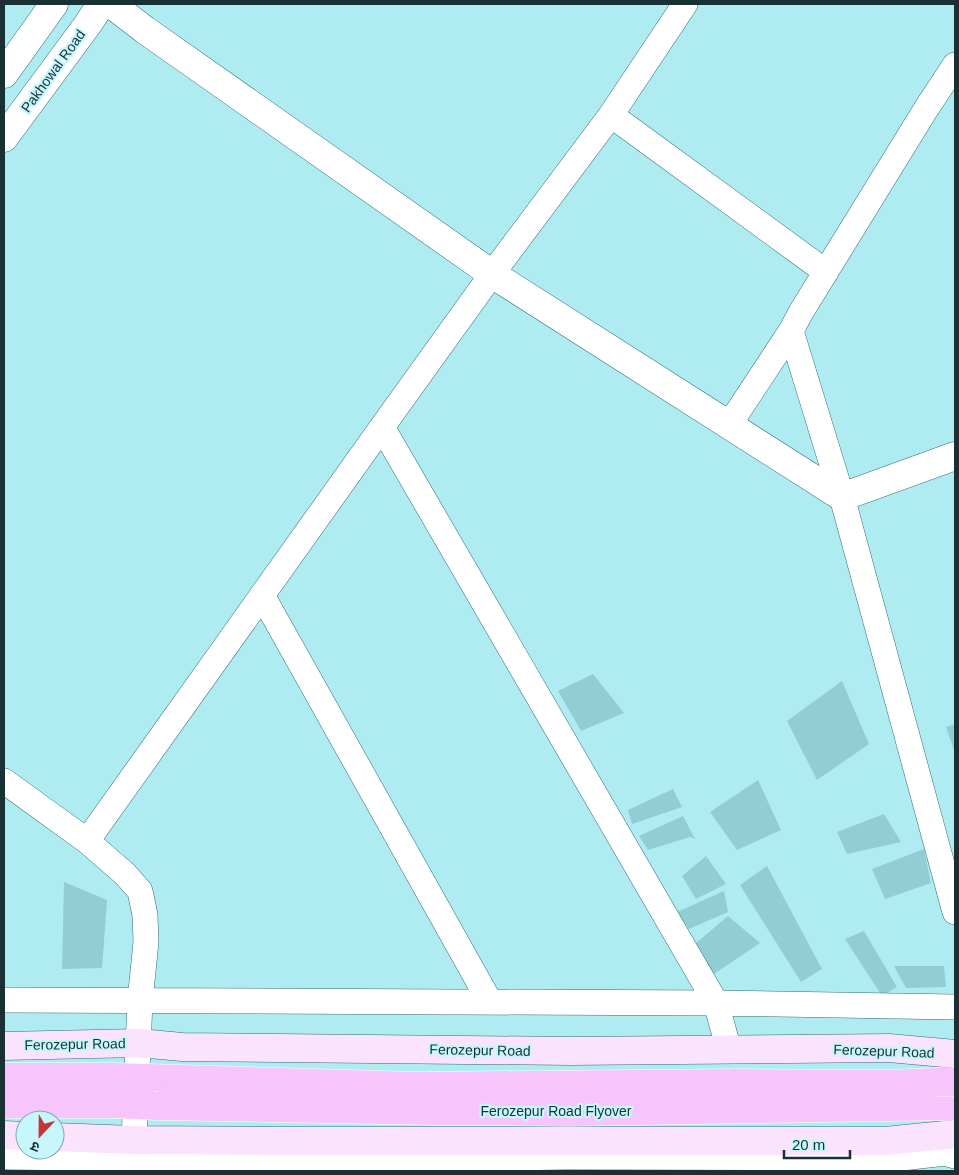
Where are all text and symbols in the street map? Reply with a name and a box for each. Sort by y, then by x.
street label: Pakhowal Road [18,27,88,115]
street label: Ferozepur Road [24,1035,126,1053]
street label: Ferozepur Road [429,1041,531,1059]
street label: Ferozepur Road [833,1041,935,1061]
street label: Ferozepur Road Flyover [481,1103,632,1119]
north arrow [15,1110,65,1160]
scale bar [784,1128,850,1160]
text: 20 m [792,1136,825,1153]
text: उ [28,1138,42,1156]

